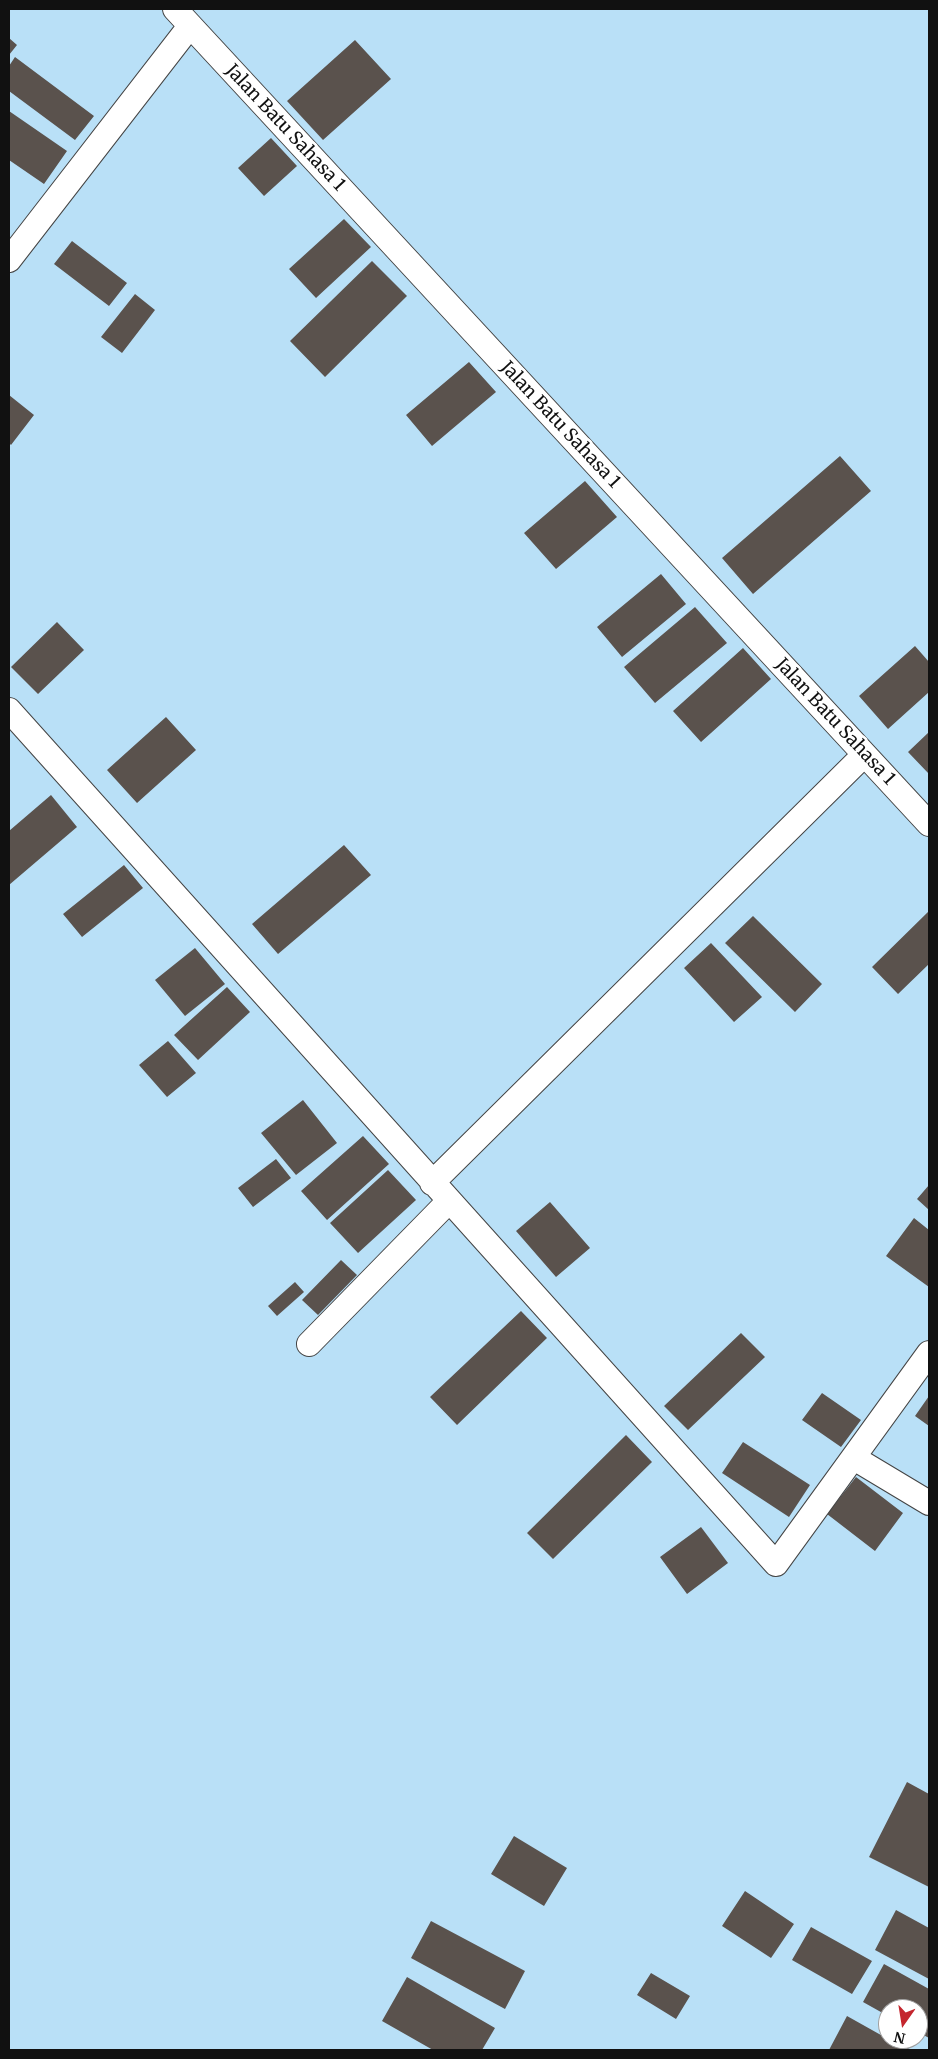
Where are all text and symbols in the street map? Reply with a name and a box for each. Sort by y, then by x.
street label: Jalan Batu Sahasa 1 [221,60,349,196]
street label: Jalan Batu Sahasa 1 [496,357,624,493]
street label: Jalan Batu Sahasa 1 [771,654,899,790]
north arrow [878,1999,928,2049]
text: N [892,2028,907,2048]

